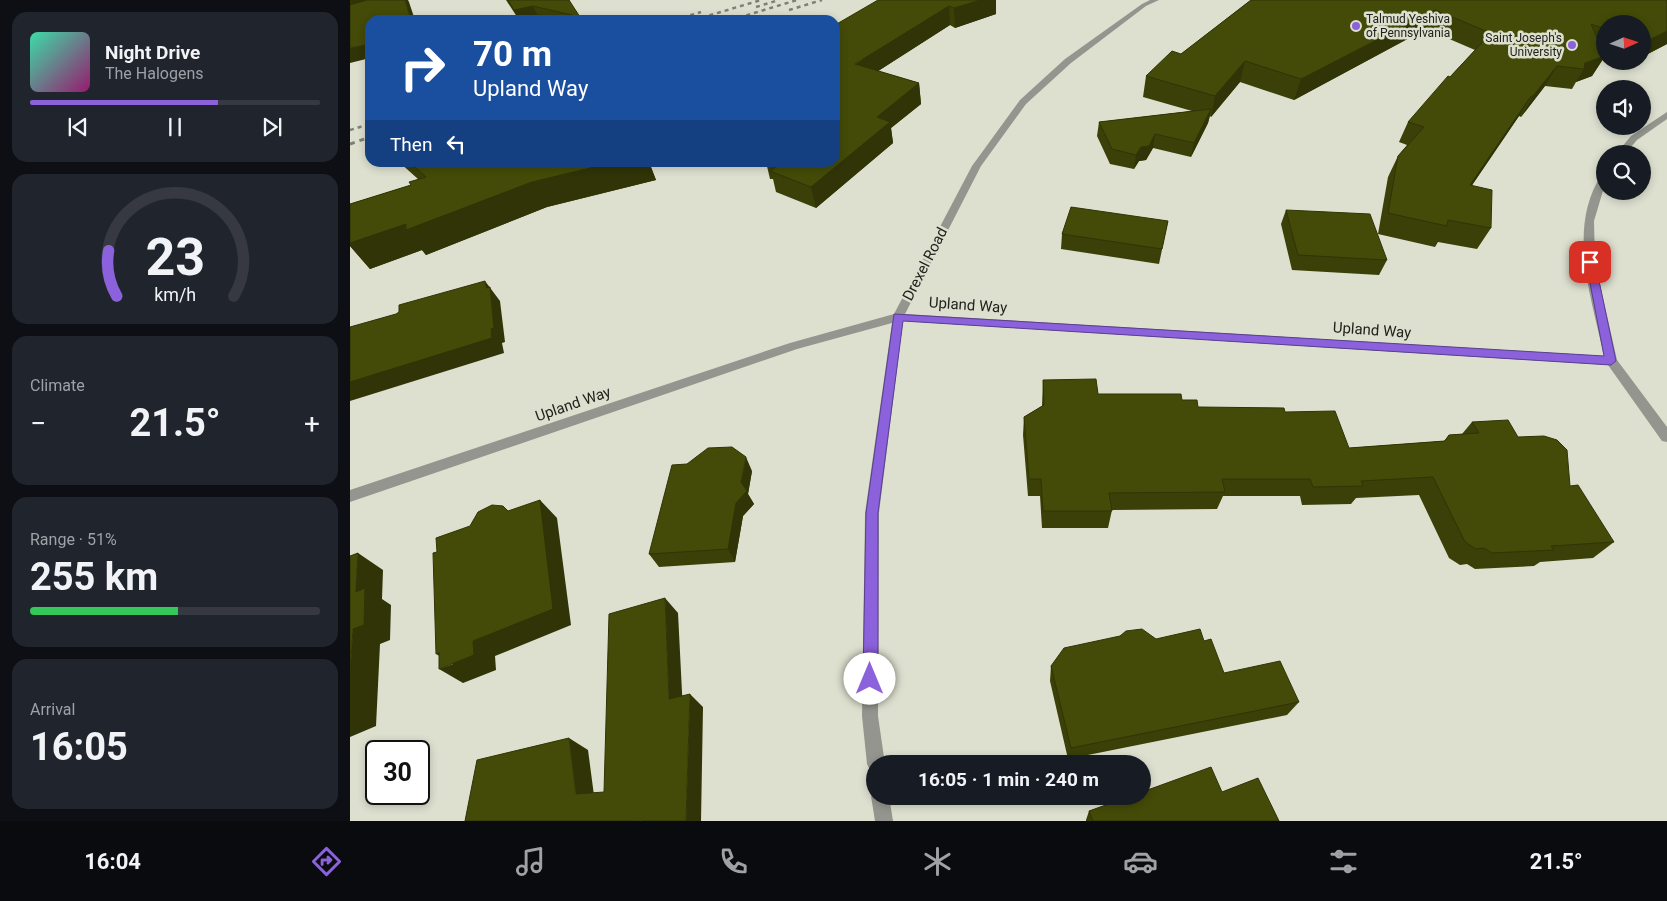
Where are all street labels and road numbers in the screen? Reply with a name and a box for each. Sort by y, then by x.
street label: Drexel Road [899,224,951,304]
street label: Upland Way [928,293,1008,317]
street label: Upland Way [1332,318,1412,342]
street label: Upland Way [533,383,613,425]

